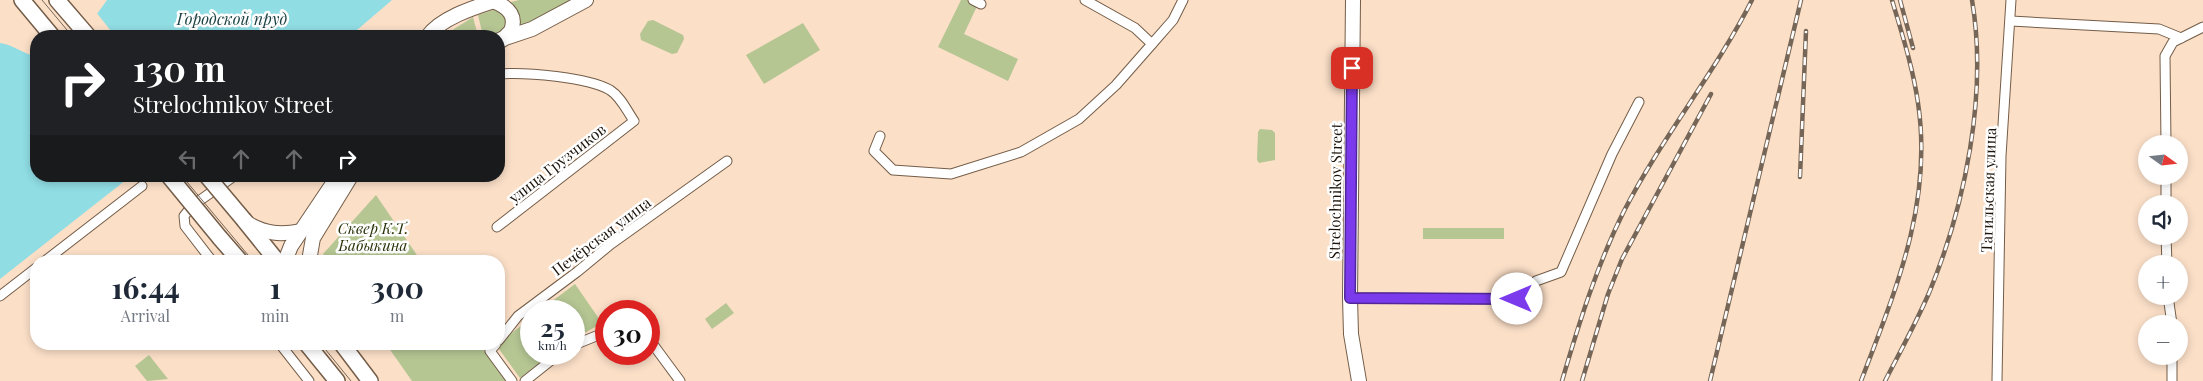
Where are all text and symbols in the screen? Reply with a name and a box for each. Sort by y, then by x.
water label: Городской пруд [176,8,287,29]
text: 130 m [133,44,226,91]
pin [1331,47,1373,89]
icon: right [50,50,115,115]
icon: arrive [1338,54,1366,82]
text: Strelochnikov Street [133,89,333,119]
street label: улица Грузчиков [504,119,610,208]
street label: Strelochnikov Street [1324,122,1346,259]
street label: Тагильская улица [1976,127,2000,253]
north arrow [2138,135,2188,185]
map controls [2138,135,2188,365]
icon: left [174,145,202,173]
icon: ahead [227,145,255,173]
icon: ahead [280,145,308,173]
icon: right [333,145,361,173]
street label: Печёрская улица [547,192,655,280]
button: sound [2138,195,2188,245]
park label: Сквер К.Т. Бабыкина [338,218,409,255]
button: + [2138,255,2188,305]
text: 16:44 [111,267,180,307]
text: 1 [269,267,281,307]
text: 300 [371,267,424,307]
position arrow [1490,272,1542,324]
speed limit sign: 30 [595,300,660,365]
text: Arrival [121,305,170,326]
text: min [261,305,289,326]
text: m [390,305,404,326]
text: 25 [540,310,565,343]
button: − [2138,315,2188,365]
text: km/h [538,337,567,353]

